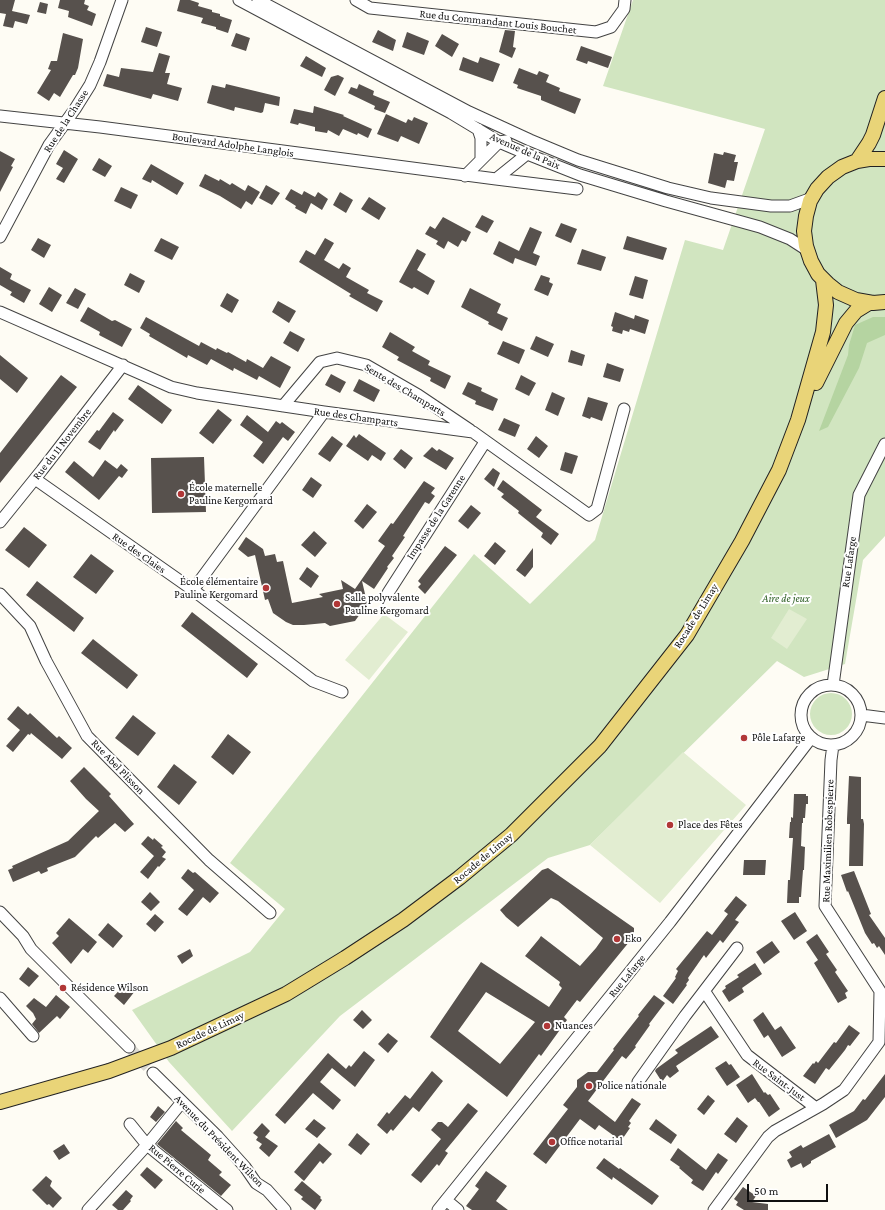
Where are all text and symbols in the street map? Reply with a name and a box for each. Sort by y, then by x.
street label: Rue du Commandant Louis Bouchet [419,7,577,37]
street label: Rue de la Chasse [41,87,91,155]
street label: Boulevard Adolphe Langlois [171,130,295,160]
street label: Avenue de la Paix [488,130,562,172]
street label: Sente des Champarts [362,361,448,419]
street label: Rue des Champarts [313,405,399,429]
street label: Rue du 11 Novembre [30,406,94,482]
street label: Impasse de la Garenne [404,472,468,562]
place label: École maternelle Pauline Kergomard [189,481,273,507]
marker: École maternelle Pauline Kergomard [176,489,186,499]
street label: Rue des Claies [110,530,168,576]
street label: Rue Lafarge [839,536,859,588]
place label: École élémentaire Pauline Kergomard [174,575,258,601]
street label: Rocade de Limay [671,581,721,651]
marker: École élémentaire Pauline Kergomard [261,583,271,593]
place label: Salle polyvalente Pauline Kergomard [345,591,429,617]
park label: Aire de jeux [762,592,810,606]
marker: Salle polyvalente Pauline Kergomard [332,599,342,609]
place label: Pôle Lafarge [752,731,805,745]
marker: Pôle Lafarge [739,733,749,743]
street label: Rue Abel Plisson [88,737,148,797]
street label: Rue Maximilien Robespierre [819,779,837,903]
place label: Place des Fêtes [678,818,743,832]
marker: Place des Fêtes [665,820,675,830]
street label: Rocade de Limay [451,829,515,887]
place label: Eko [625,932,642,946]
marker: Eko [612,934,622,944]
street label: Rue Lafarge [606,952,648,1000]
place label: Résidence Wilson [71,981,148,995]
marker: Résidence Wilson [58,983,68,993]
street label: Rocade de Limay [174,1008,246,1052]
place label: Nuances [555,1019,593,1033]
marker: Nuances [542,1021,552,1031]
street label: Rue Saint-Just [750,1056,808,1104]
place label: Police nationale [597,1079,667,1093]
marker: Police nationale [584,1081,594,1091]
street label: Avenue du Président Wilson [172,1092,266,1190]
place label: Office notarial [560,1135,623,1149]
marker: Office notarial [547,1137,557,1147]
street label: Rue Pierre Curie [146,1141,208,1197]
scale bar [749,1176,830,1202]
text: 50 m [754,1184,778,1198]

